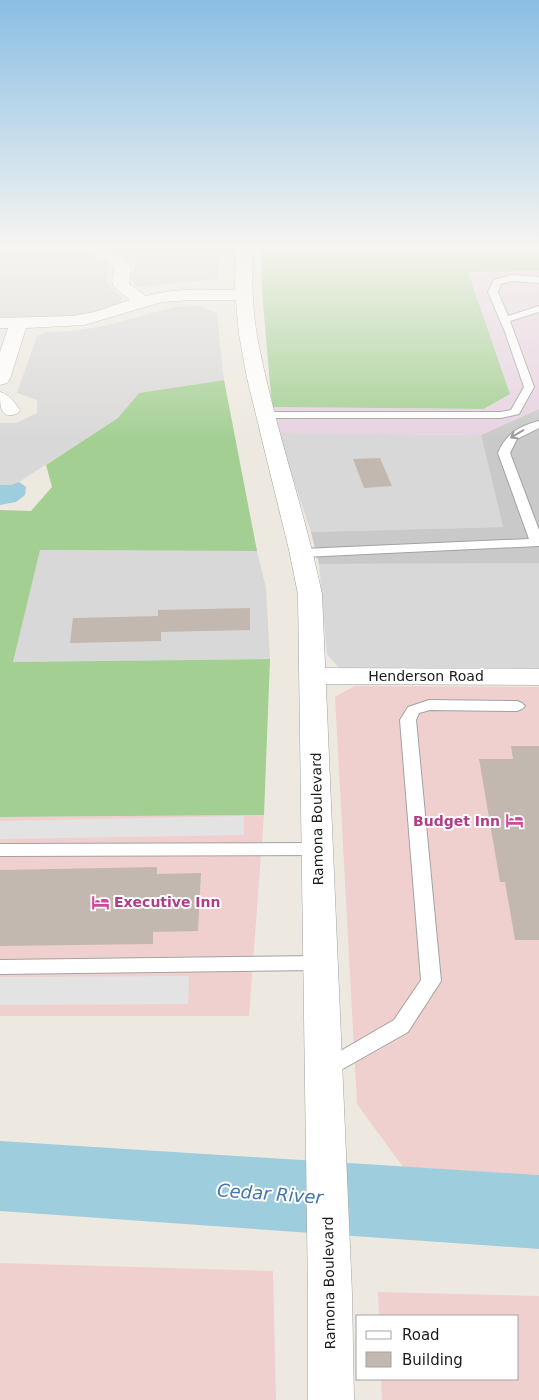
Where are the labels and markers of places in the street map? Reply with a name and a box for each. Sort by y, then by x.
hotel icon: Budget Inn [504,811,524,831]
place label: Budget Inn [413,813,500,829]
hotel icon: Executive Inn [90,892,110,912]
place label: Executive Inn [114,894,220,910]

